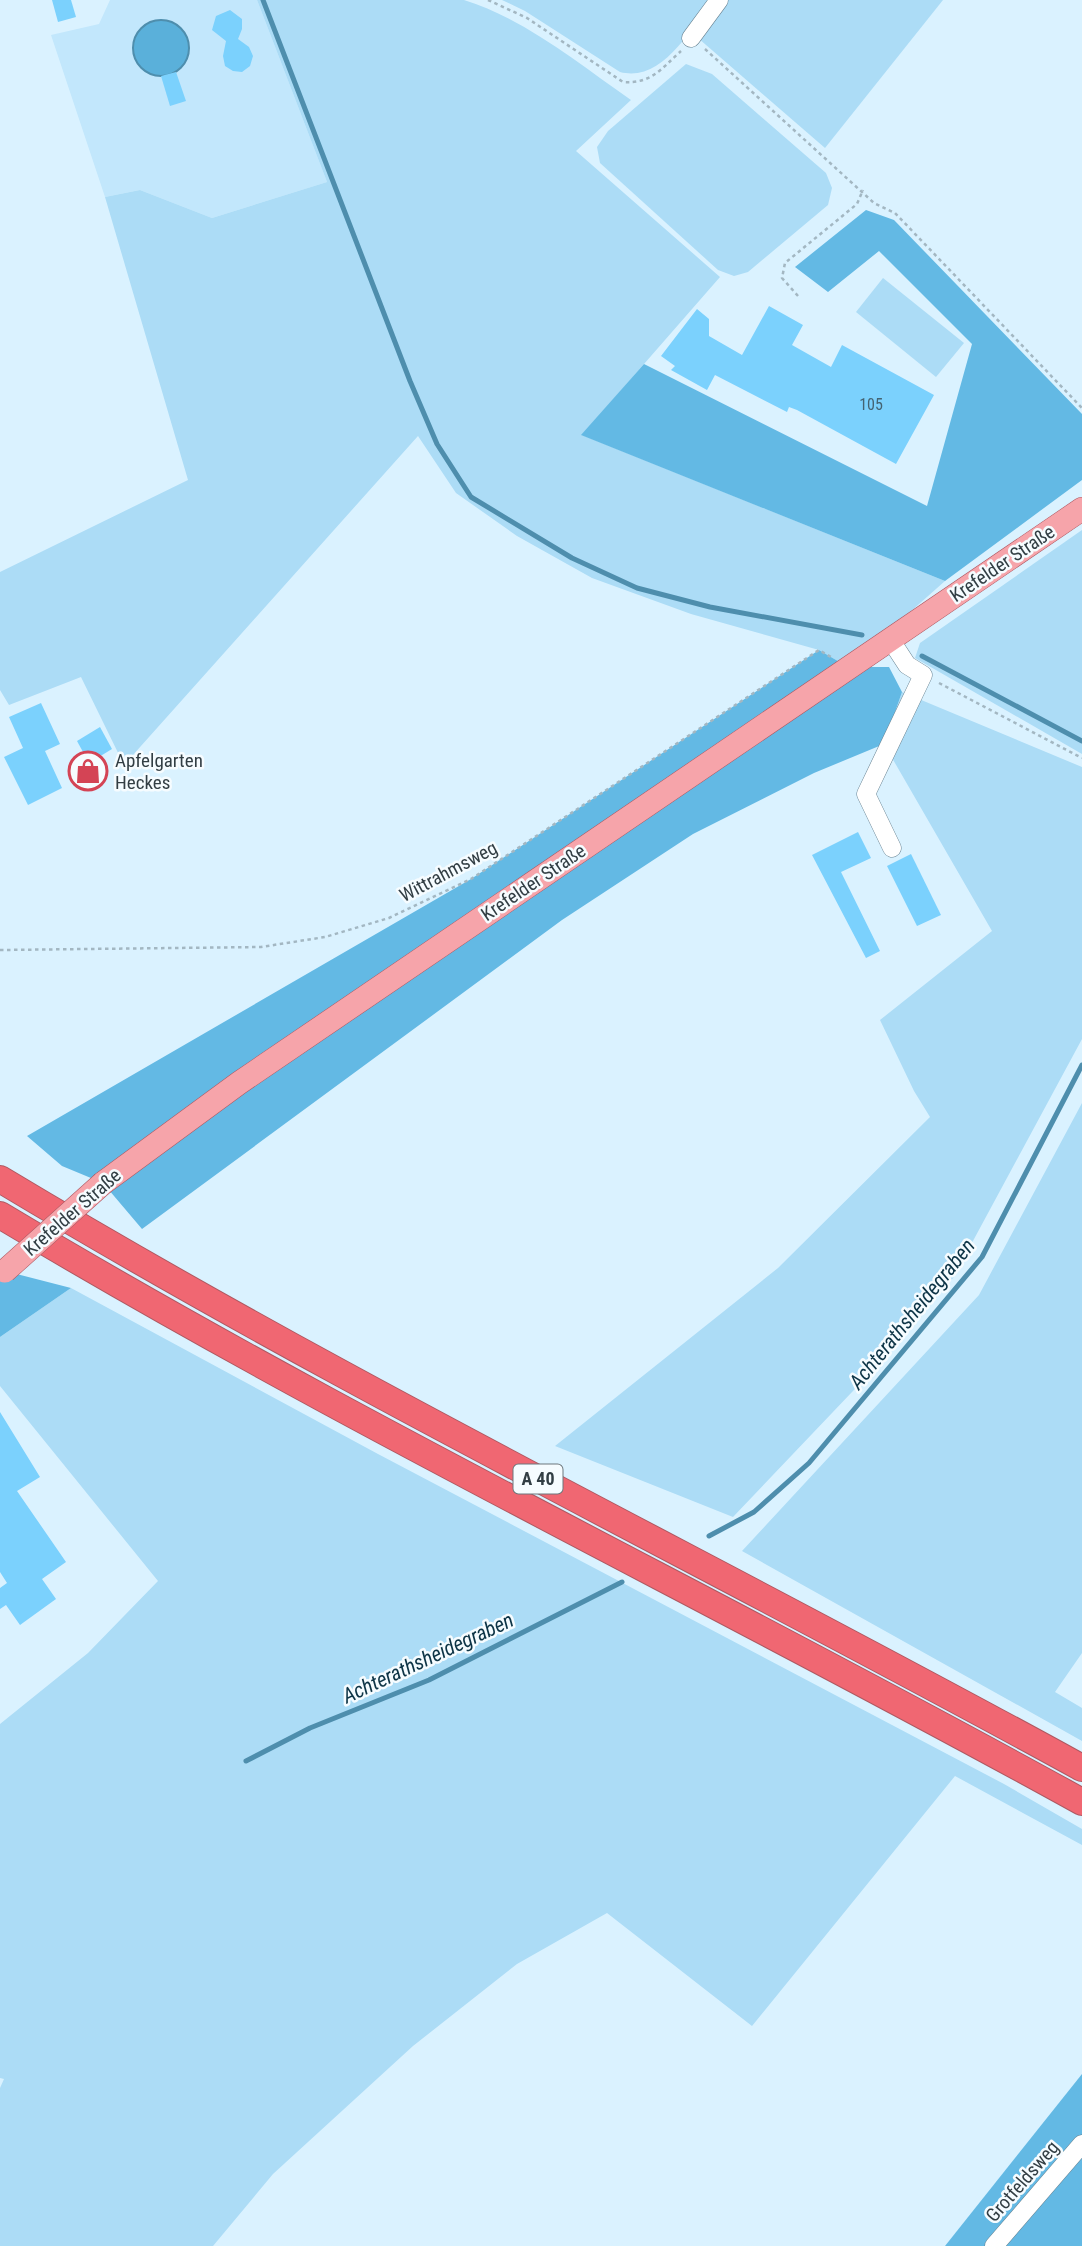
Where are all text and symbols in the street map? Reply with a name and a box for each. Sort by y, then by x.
house number: 105 [859,395,883,414]
street label: Krefelder Straße [946,520,1059,607]
place label: Apfelgarten Heckes [115,749,203,794]
shop icon: Apfelgarten Heckes [67,750,109,792]
street label: Wittrahmsweg [395,836,501,907]
street label: Krefelder Straße [477,839,590,926]
street label: Krefelder Straße [19,1164,126,1261]
water label: Achterathsheidegraben [843,1234,980,1395]
road number: A 40 [514,1464,562,1494]
water label: Achterathsheidegraben [338,1608,517,1709]
street label: Grotfeldsweg [981,2136,1064,2227]

